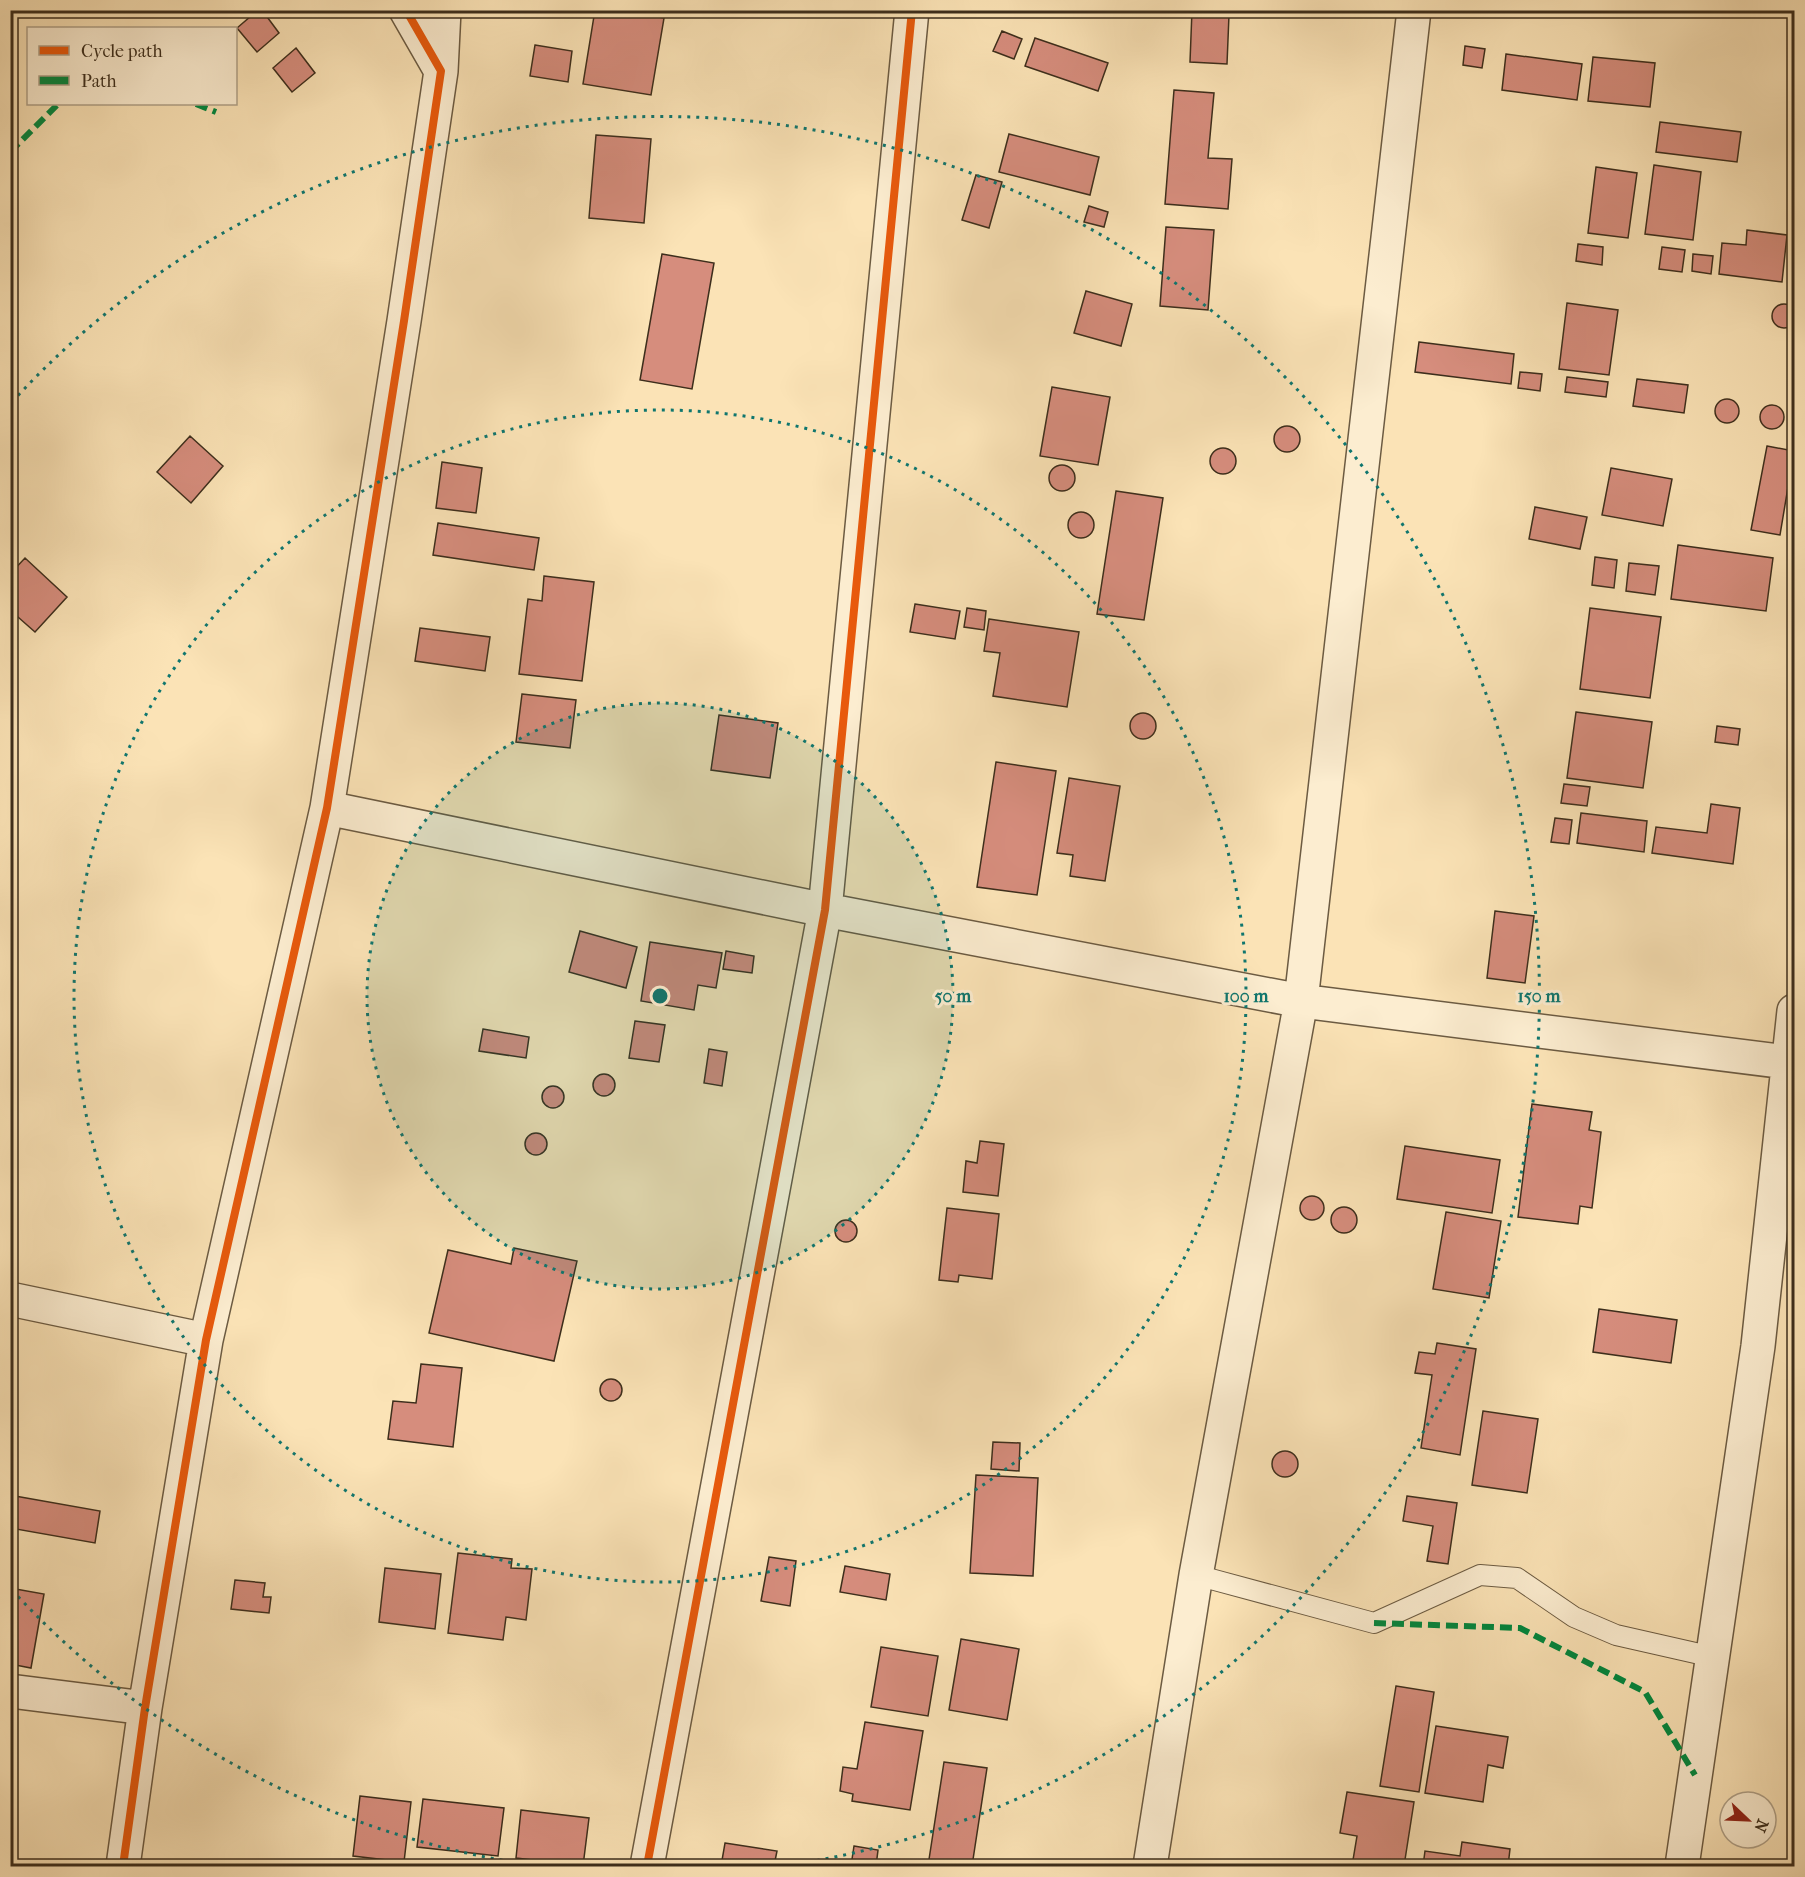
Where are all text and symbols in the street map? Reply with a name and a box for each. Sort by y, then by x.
legend [27,27,237,105]
text: Cycle path [81,41,162,62]
text: Path [81,71,117,92]
centre of rings [650,986,670,1006]
text: 50 m [935,986,972,1007]
text: 100 m [1223,986,1270,1007]
text: 150 m [1518,986,1561,1007]
north arrow [1718,1790,1778,1850]
text: N [1750,1816,1772,1836]

